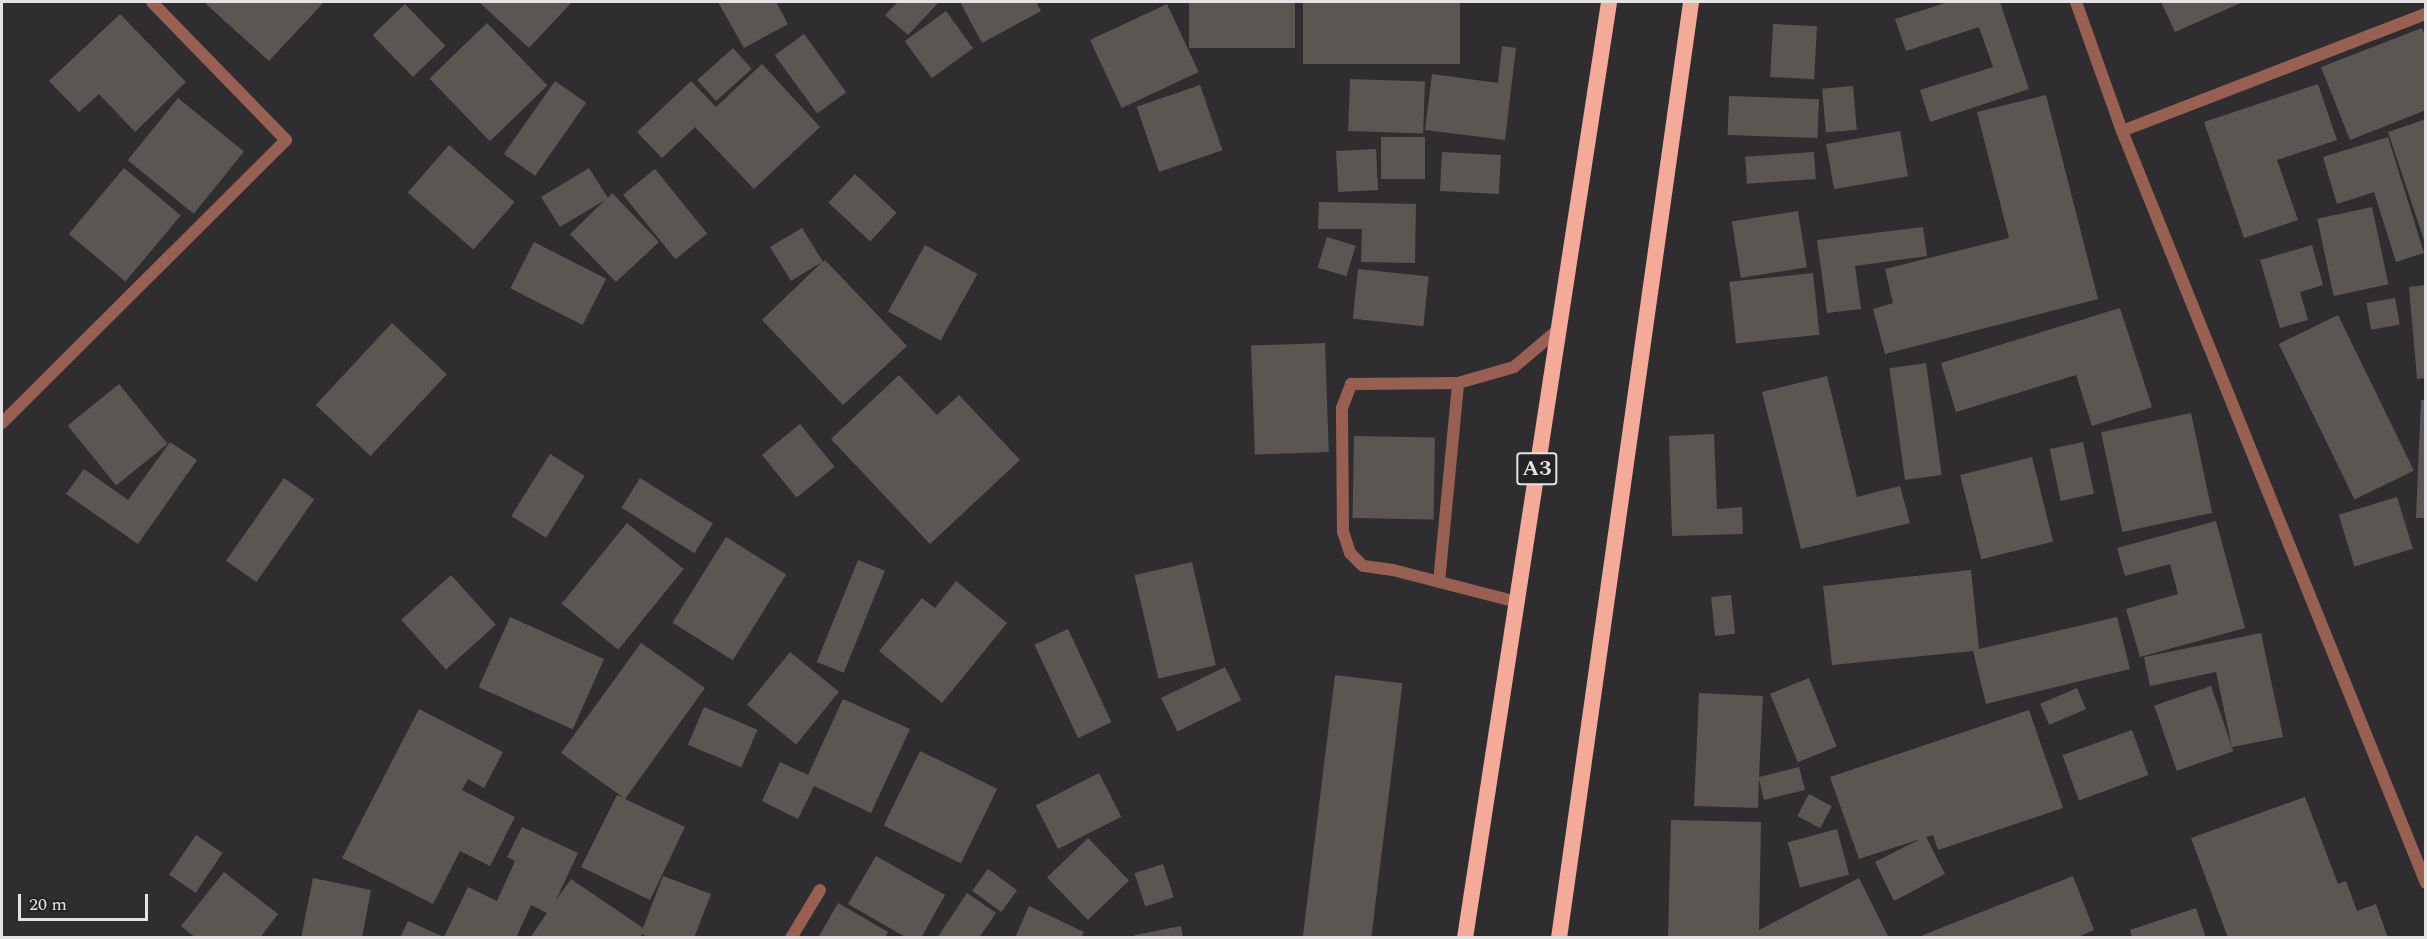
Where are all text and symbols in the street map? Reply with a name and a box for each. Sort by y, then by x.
road number: A3 [1516,450,1558,488]
scale bar [21,882,152,920]
text: 20 m [29,891,67,918]

